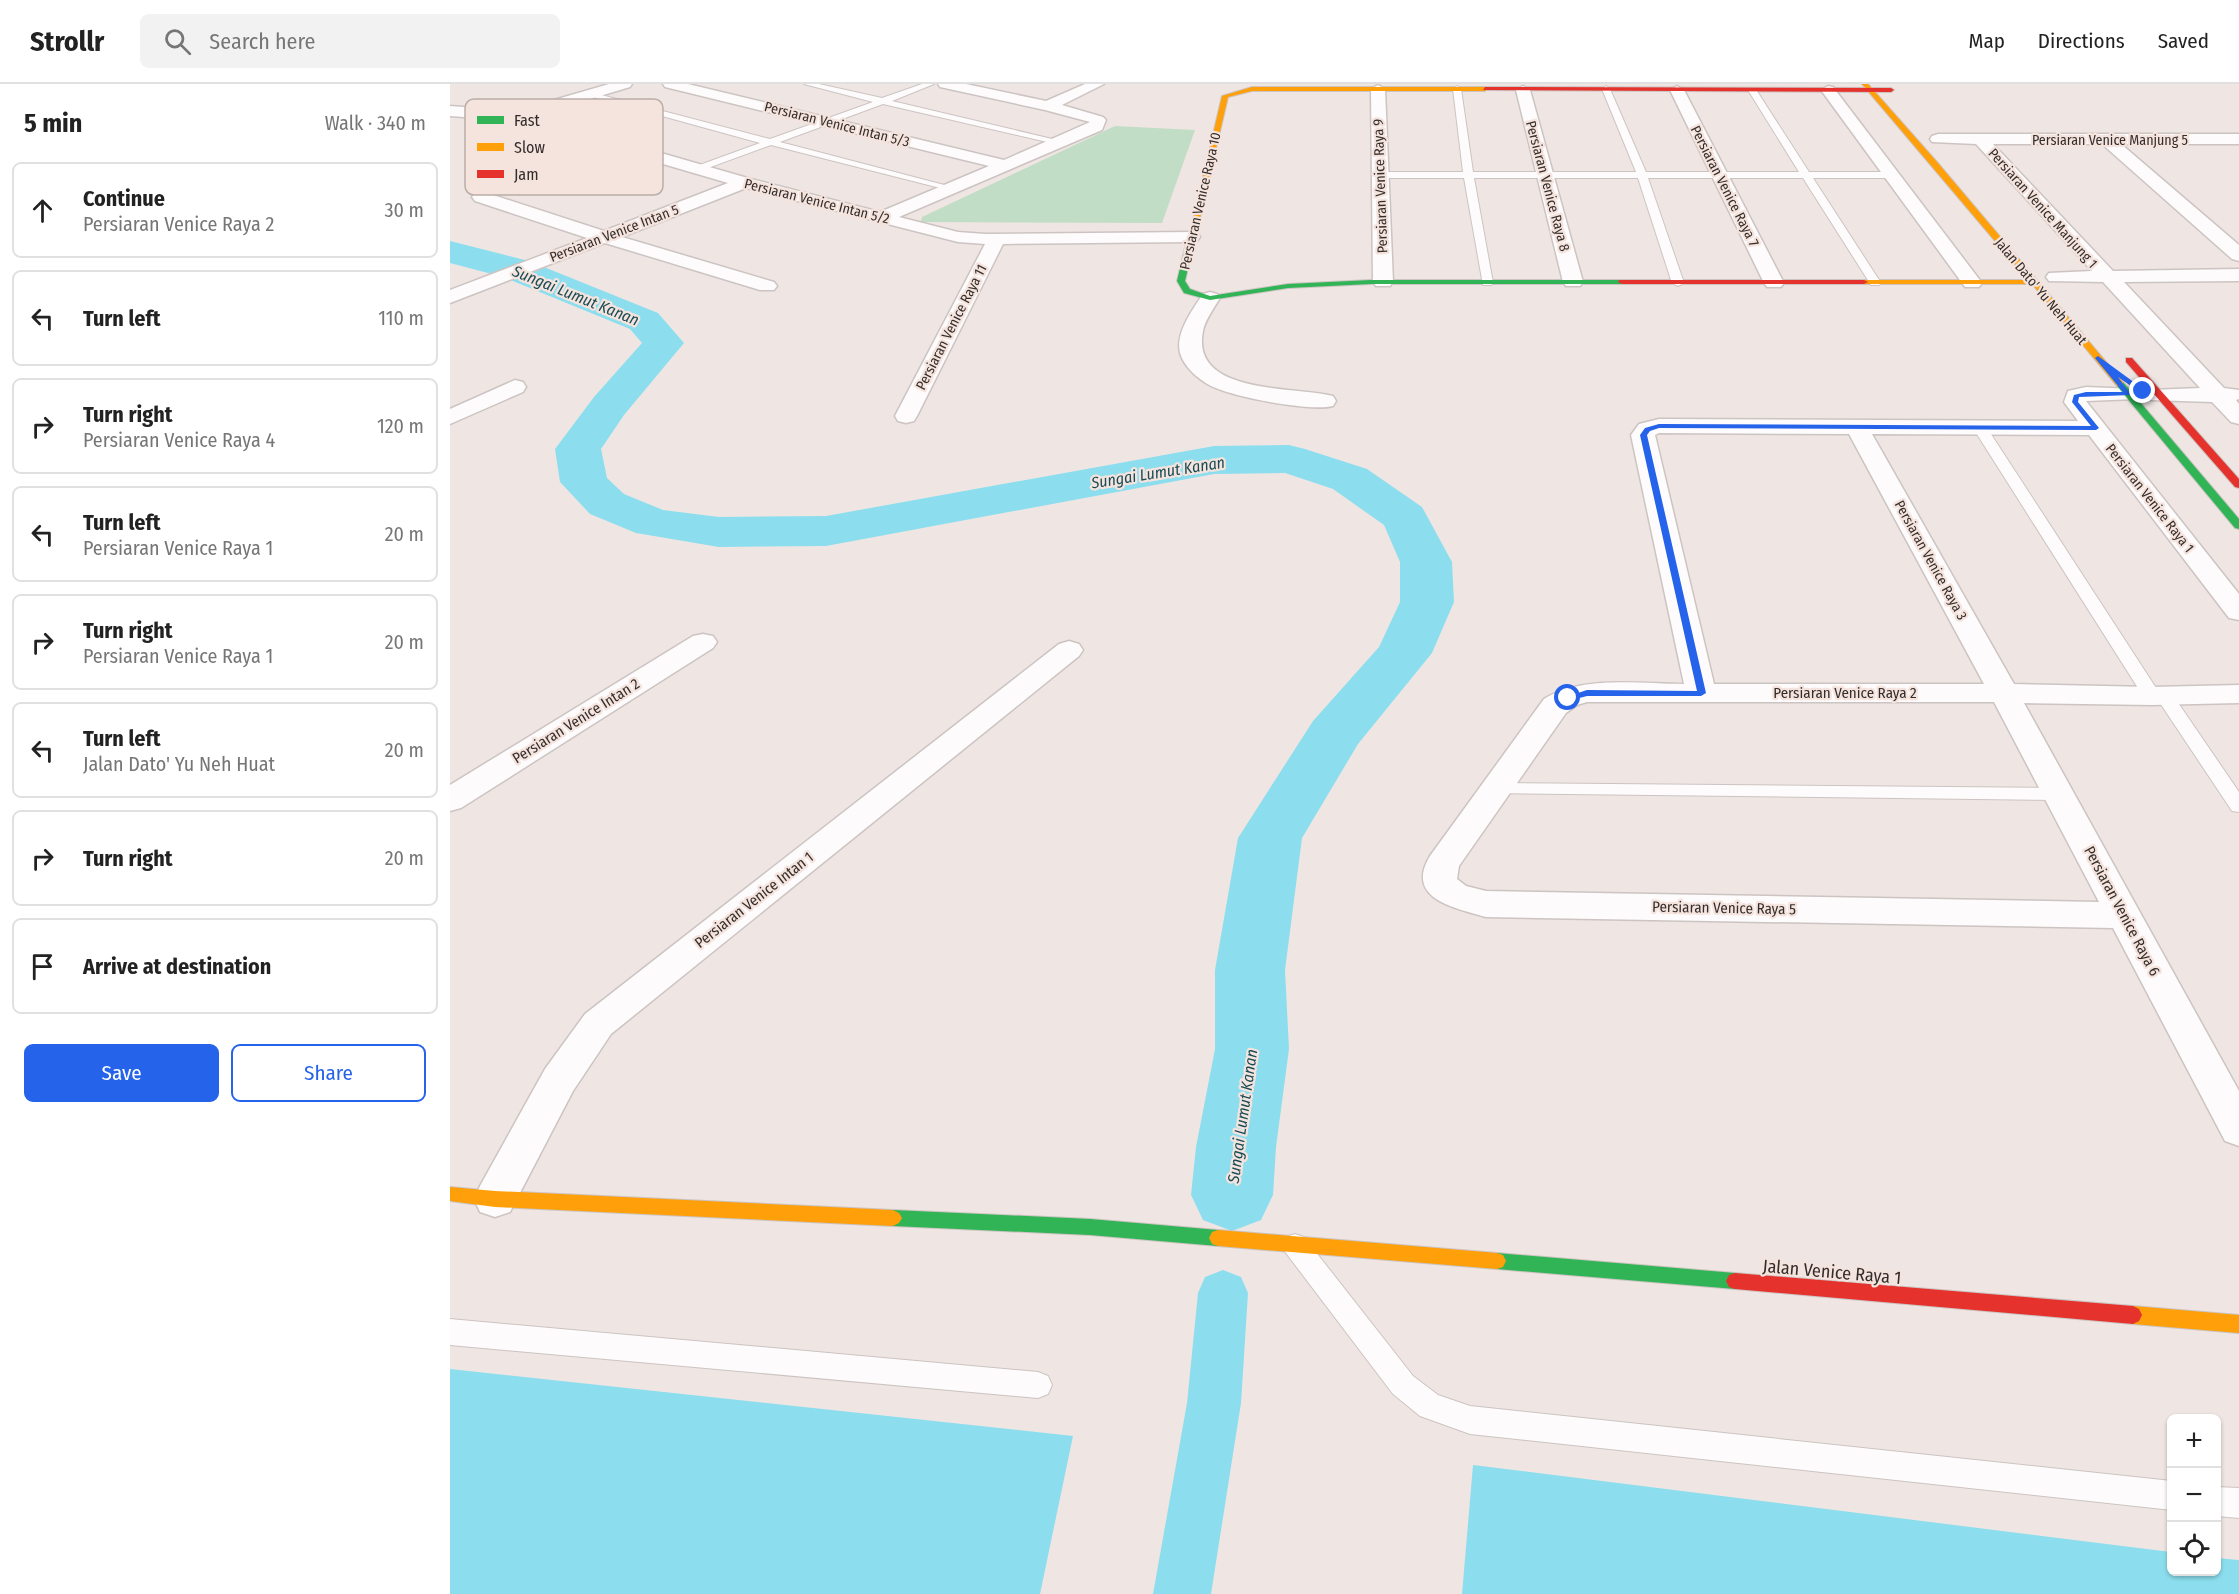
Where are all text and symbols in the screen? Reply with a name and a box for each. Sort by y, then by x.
search box [140,14,560,68]
text: Strollr [30,25,104,58]
icon: search [161,25,194,58]
text: Search here [209,28,315,55]
text: Map [1968,28,2005,54]
text: Directions [2038,28,2125,54]
text: Saved [2158,28,2209,54]
street label: Persiaran Venice Intan 5/3 [763,98,911,151]
legend [465,99,663,195]
text: 5 min [24,108,82,139]
text: Walk · 340 m [325,111,426,135]
text: Fast [514,111,541,130]
street label: Persiaran Venice Raya 9 [1370,118,1391,254]
street label: Persiaran Venice Raya 8 [1522,119,1573,253]
street label: Persiaran Venice Raya 7 [1687,123,1763,250]
street label: Persiaran Venice Raya 10 [1176,131,1225,271]
street label: Persiaran Venice Manjung 5 [2032,132,2188,149]
text: Slow [514,138,545,157]
street label: Persiaran Venice Manjung 1 [1984,145,2101,272]
text: Jam [514,165,539,184]
street label: Persiaran Venice Intan 5/2 [743,175,891,228]
text: Continue [83,185,165,212]
icon: ahead [26,194,59,227]
text: 30 m [384,198,424,222]
street label: Persiaran Venice Intan 5 [547,201,681,266]
text: Persiaran Venice Raya 2 [83,212,274,236]
street label: Jalan Dato' Yu Neh Huat [1991,234,2091,349]
water label: Sungai Lumut Kanan [509,261,642,330]
street label: Persiaran Venice Raya 11 [912,262,990,393]
icon: left [26,302,59,335]
text: Turn left [83,305,161,332]
text: 110 m [378,306,424,330]
route end [2129,377,2155,403]
text: Turn right [83,401,172,428]
icon: right [26,410,59,443]
text: 120 m [377,414,424,438]
text: Persiaran Venice Raya 4 [83,428,275,452]
street label: Persiaran Venice Raya 1 [2102,441,2197,556]
water label: Sungai Lumut Kanan [1089,453,1226,493]
street label: Persiaran Venice Raya 3 [1891,498,1970,623]
text: Turn left [83,509,161,536]
icon: left [26,518,59,551]
text: 20 m [385,522,424,546]
text: Persiaran Venice Raya 1 [83,536,273,560]
text: Turn right [83,617,172,644]
icon: right [26,626,59,659]
text: 20 m [385,630,424,654]
text: Persiaran Venice Raya 1 [83,644,273,668]
street label: Persiaran Venice Intan 2 [509,674,643,767]
route start [1554,684,1580,710]
street label: Persiaran Venice Raya 2 [1773,684,1917,702]
text: Turn left [83,725,161,752]
icon: left [26,734,59,767]
text: 20 m [385,738,424,762]
text: Jalan Dato' Yu Neh Huat [83,752,275,776]
icon: right [26,842,59,875]
street label: Persiaran Venice Raya 6 [2080,843,2164,979]
text: Turn right [83,845,172,872]
text: 20 m [385,846,424,870]
street label: Persiaran Venice Intan 1 [691,848,817,952]
street label: Persiaran Venice Raya 5 [1652,898,1796,918]
icon: arrive [26,950,59,983]
text: Arrive at destination [83,953,271,980]
button: Save [24,1044,219,1102]
button: Share [231,1044,426,1102]
water label: Sungai Lumut Kanan [1224,1048,1261,1185]
street label: Jalan Venice Raya 1 [1762,1255,1902,1289]
map controls [2167,1414,2221,1576]
button: + [2167,1414,2221,1468]
button: − [2167,1468,2221,1522]
button: locate [2167,1522,2221,1576]

